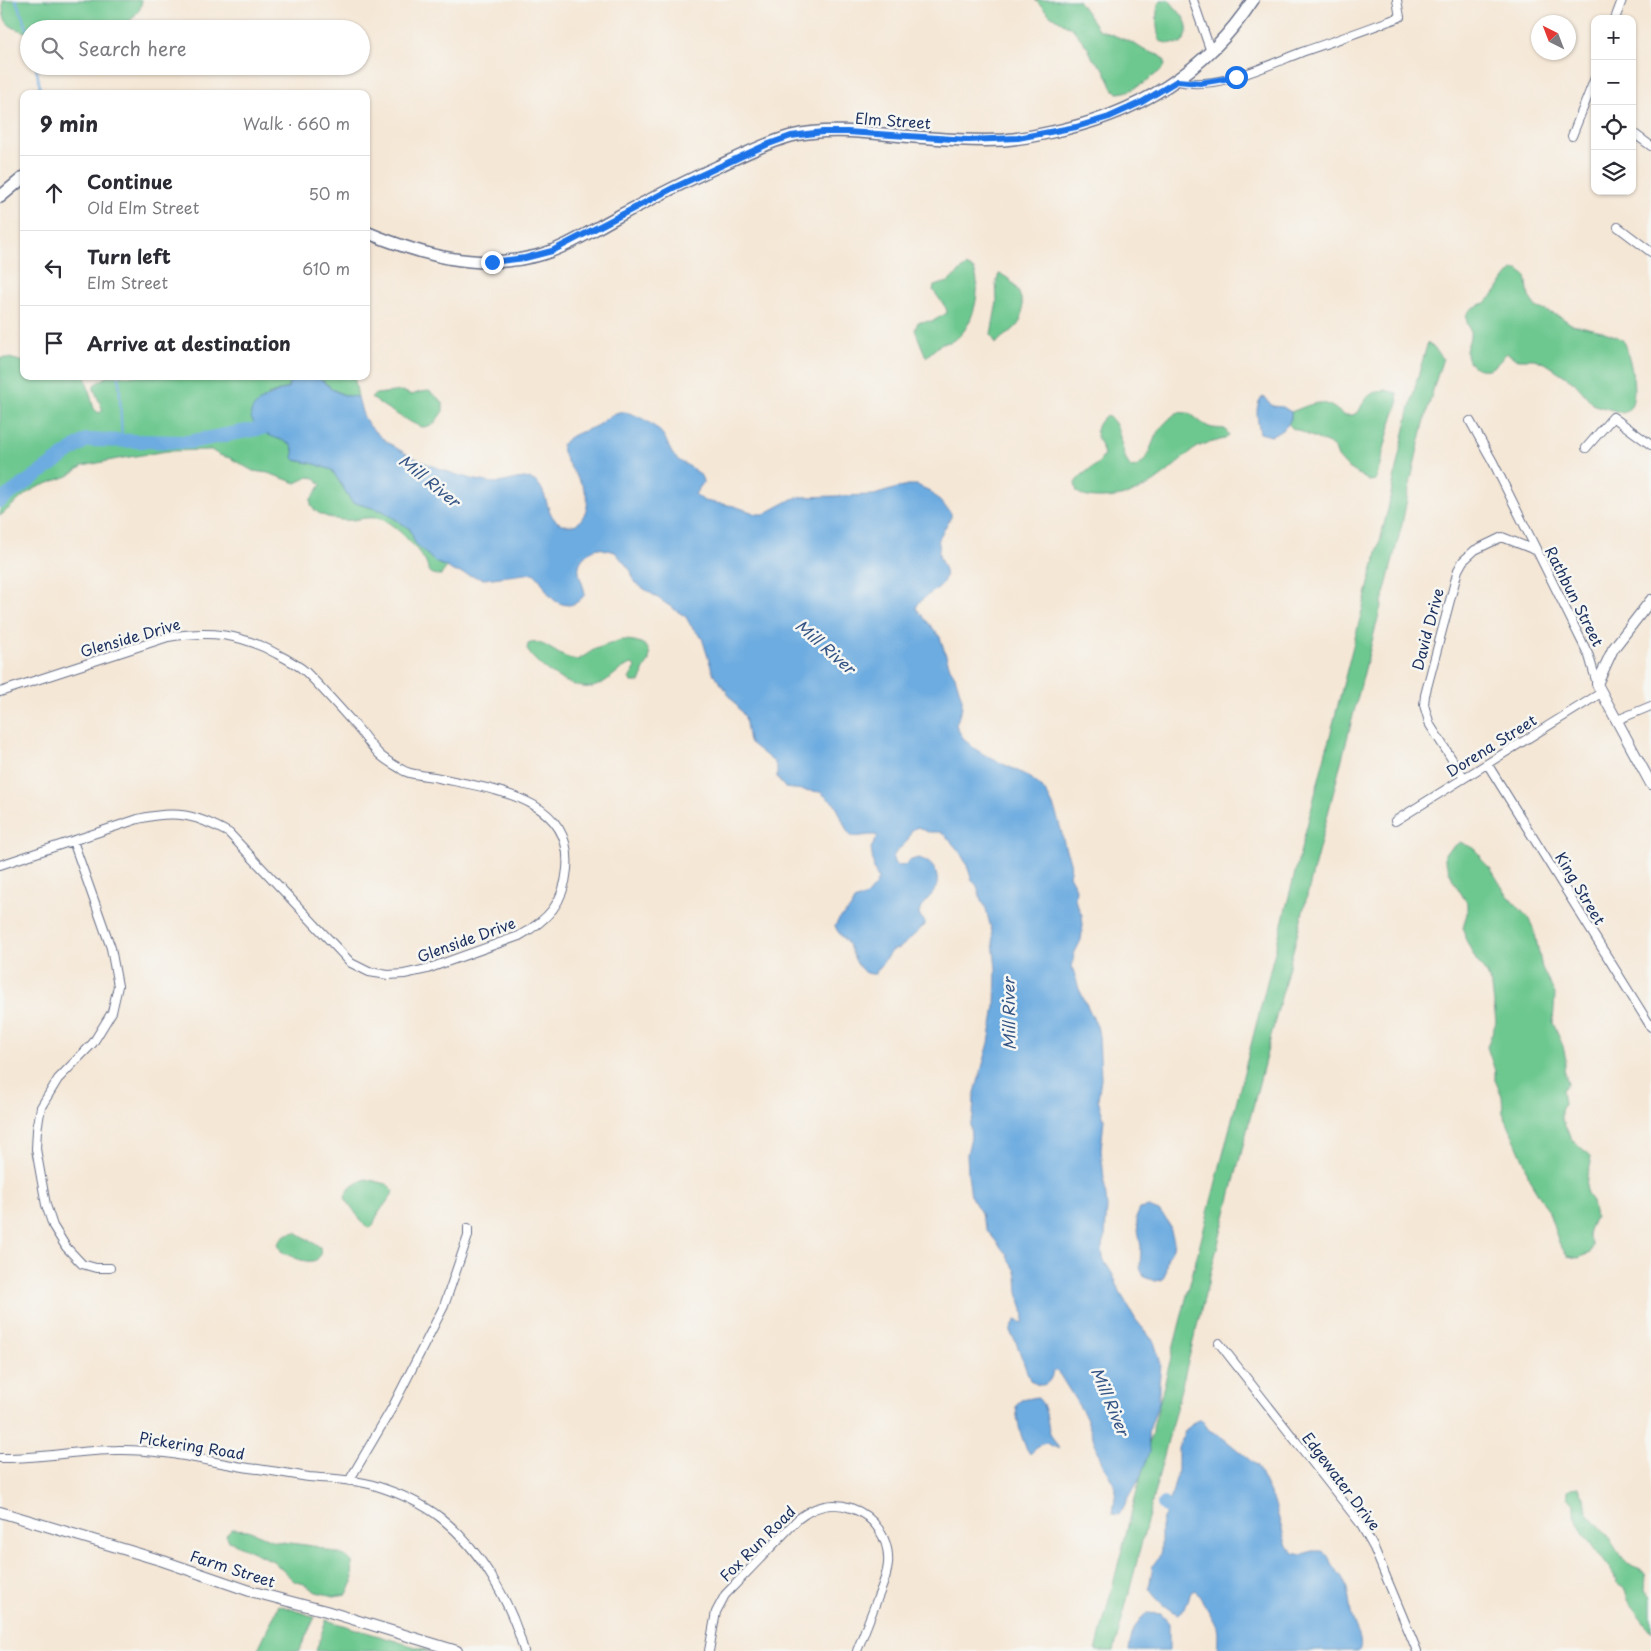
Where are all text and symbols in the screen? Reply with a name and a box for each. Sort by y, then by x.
north arrow [1531,15,1576,60]
map controls [1591,15,1636,195]
button: + [1591,15,1636,60]
search box [20,20,370,75]
icon: search [38,34,66,62]
text: Search here [78,34,187,62]
button: − [1591,60,1636,105]
route start [1225,66,1248,89]
button: locate [1591,105,1636,150]
street label: Elm Street [854,106,932,134]
text: 9 min [40,107,98,139]
text: Walk · 660 m [243,111,350,135]
button: layers [1591,150,1636,195]
text: Continue [87,167,173,195]
icon: ahead [40,179,68,207]
text: 50 m [309,181,350,205]
text: Old Elm Street [87,195,199,219]
text: Turn left [87,242,171,270]
route end [481,251,504,274]
icon: left [40,254,68,282]
text: 610 m [302,256,350,280]
text: Elm Street [87,270,168,294]
icon: arrive [40,329,68,357]
text: Arrive at destination [87,329,291,357]
water label: Mill River [394,448,468,514]
street label: Rathbun Street [1540,542,1610,650]
street label: David Drive [1405,585,1449,673]
street label: Glenside Drive [77,612,183,662]
water label: Mill River [791,613,863,681]
street label: Dorena Street [1441,708,1541,782]
street label: King Street [1550,847,1612,929]
street label: Glenside Drive [414,911,518,967]
water label: Mill River [995,975,1021,1050]
water label: Mill River [1086,1363,1137,1441]
street label: Pickering Road [138,1425,246,1465]
street label: Edgewater Drive [1297,1427,1387,1535]
street label: Fox Run Road [714,1500,800,1586]
street label: Farm Street [188,1543,278,1593]

